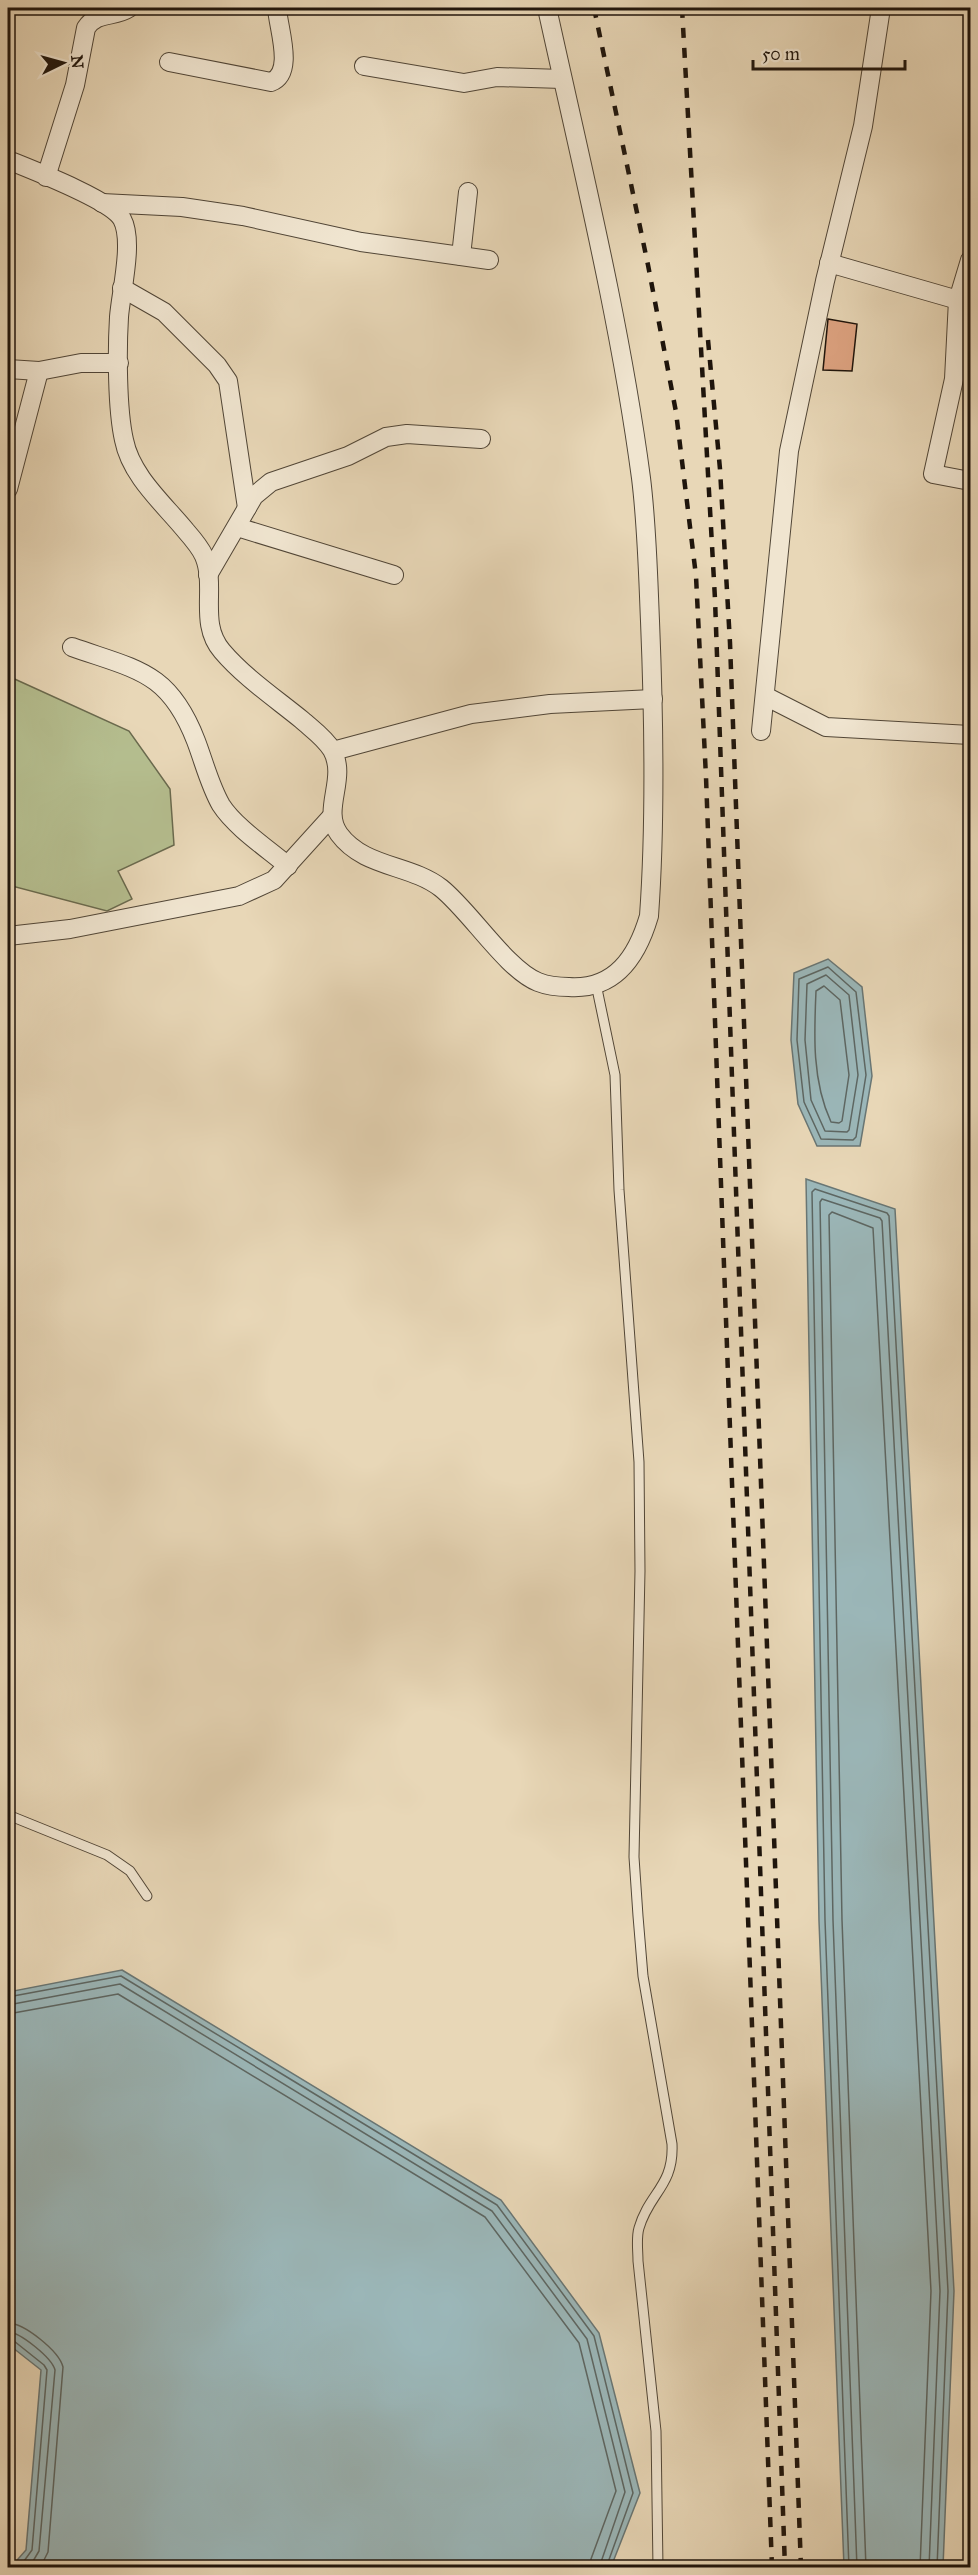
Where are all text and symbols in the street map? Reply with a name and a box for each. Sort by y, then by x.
north arrow [33,33,93,93]
scale bar [753,33,904,71]
text: 50 m [762,43,800,65]
text: N [67,54,88,70]

